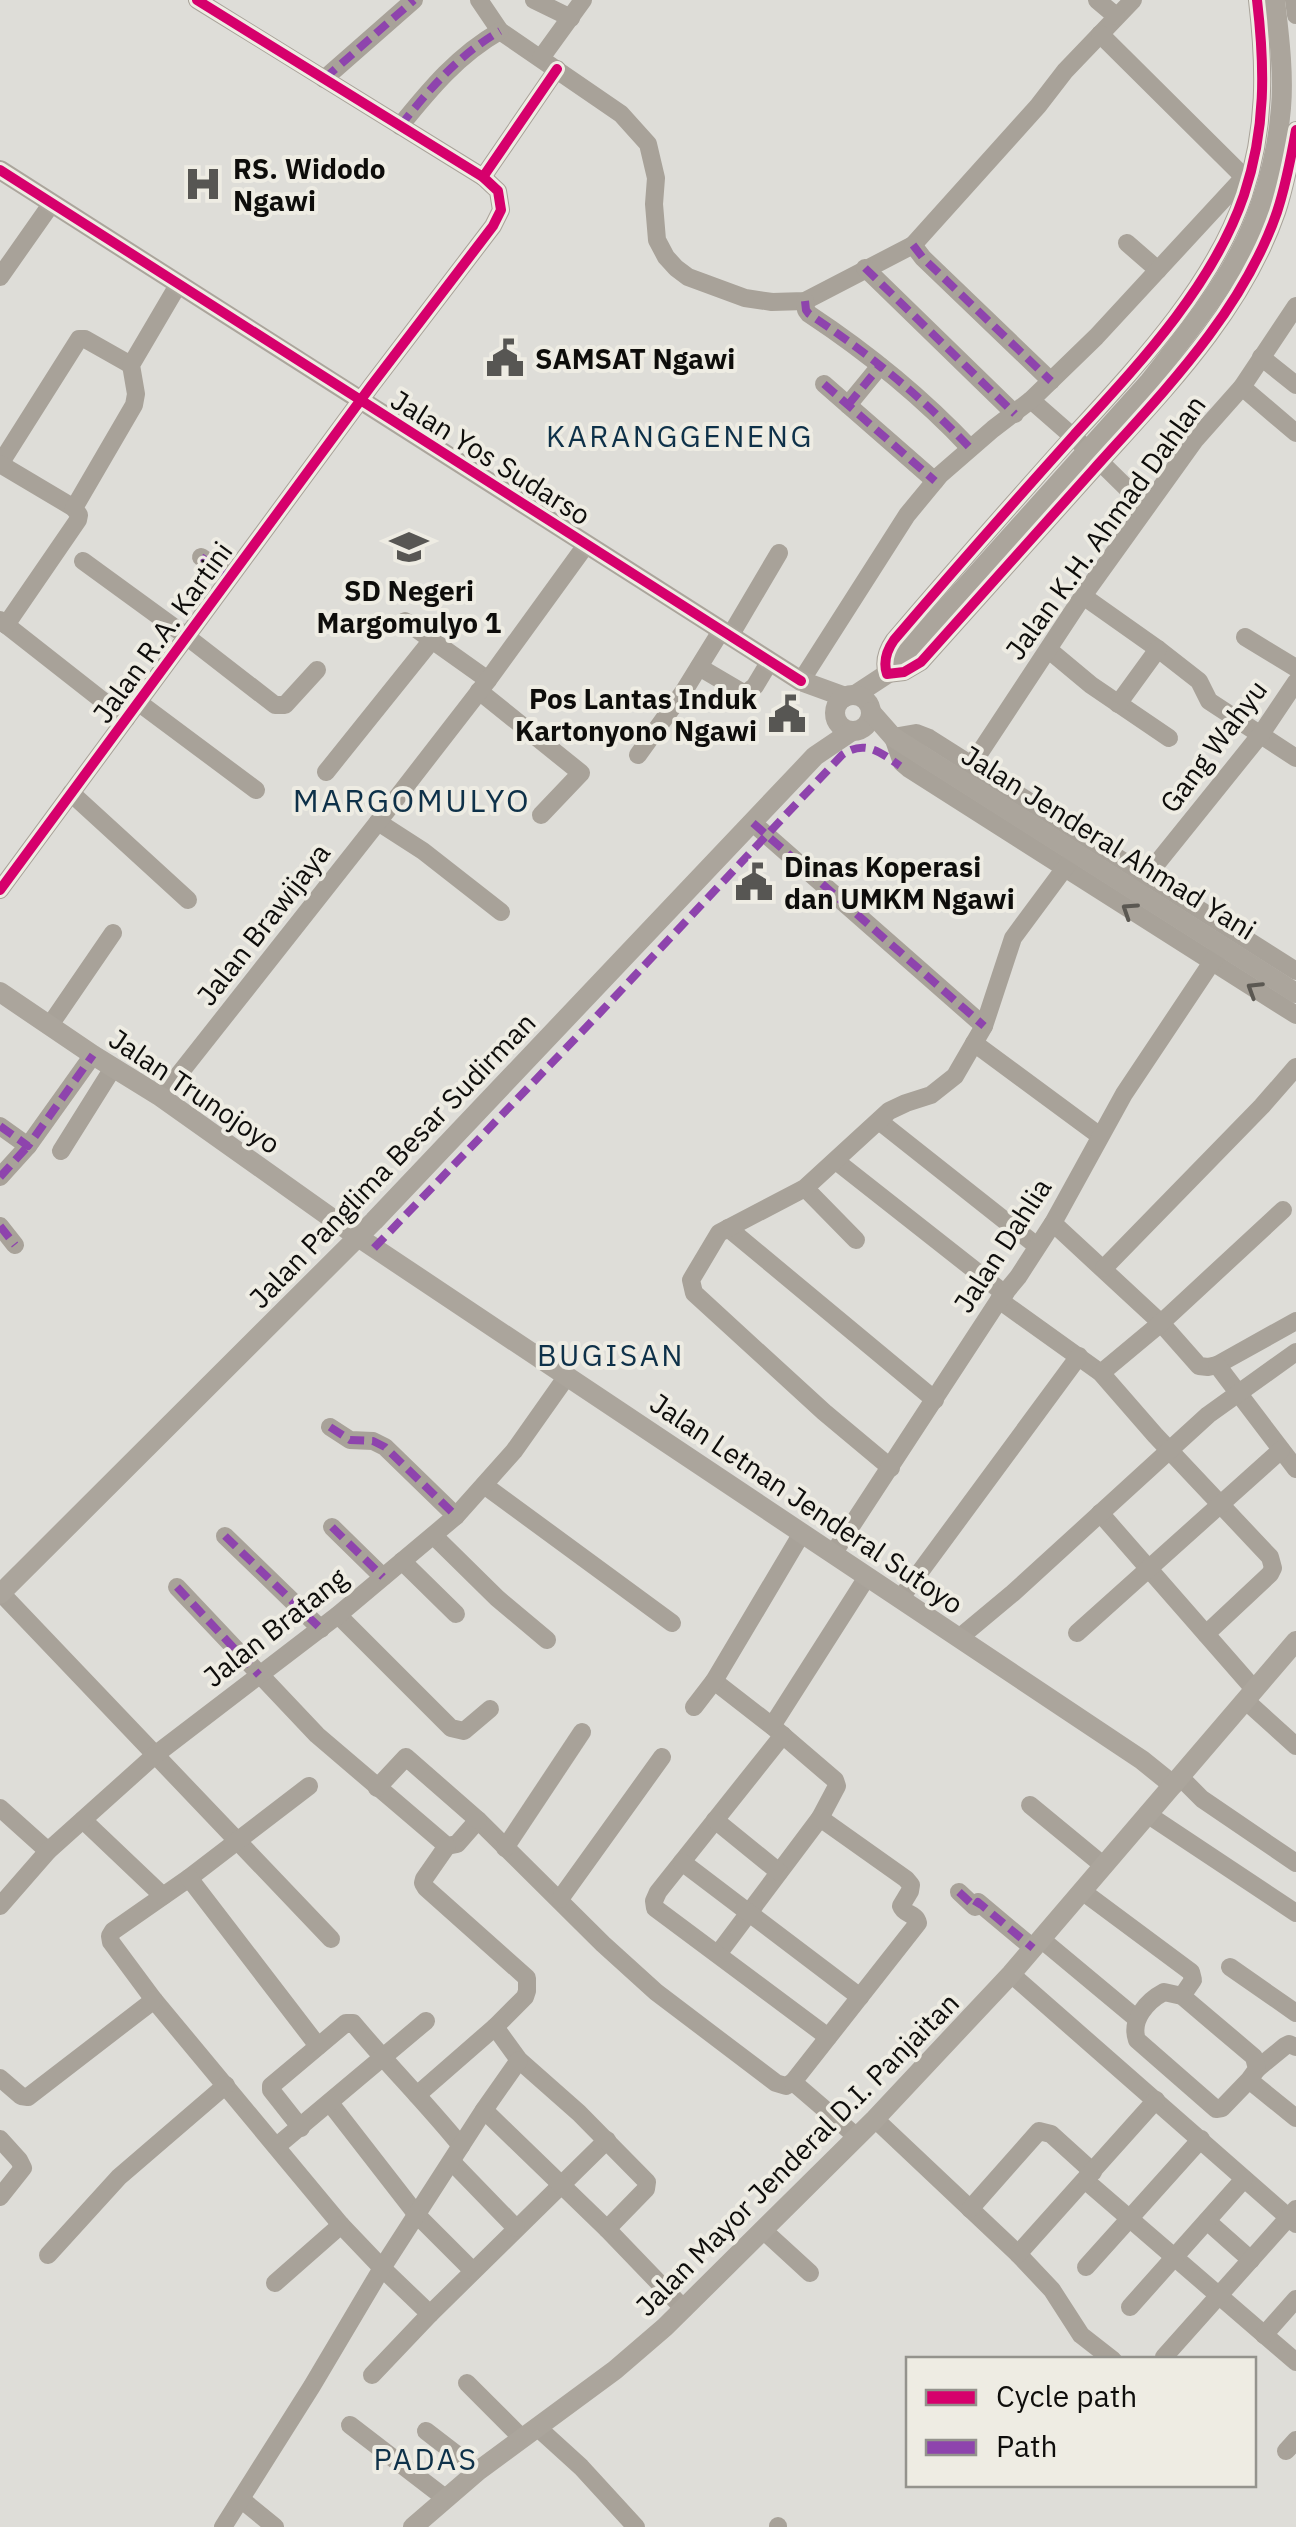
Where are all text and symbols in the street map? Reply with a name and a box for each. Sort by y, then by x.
place label: RS. Widodo Ngawi [233,150,386,219]
hospital icon: RS. Widodo Ngawi [182,163,224,205]
public building icon: SAMSAT Ngawi [484,337,526,379]
place label: SAMSAT Ngawi [535,340,735,377]
street label: Jalan Yos Sudarso [384,381,598,533]
street label: Jalan K.H. Ahmad Dahlan [997,387,1213,667]
district label: KARANGGENENG [546,416,814,455]
school or university icon: SD Negeri Margomulyo 1 [388,526,430,568]
street label: Jalan R.A. Kartini [84,534,240,730]
place label: SD Negeri Margomulyo 1 [317,572,502,641]
street label: Gang Wahyu [1151,672,1275,820]
place label: Pos Lantas Induk Kartonyono Ngawi [515,680,758,749]
public building icon: Pos Lantas Induk Kartonyono Ngawi [766,693,808,735]
street label: Jalan Jenderal Ahmad Yani [955,736,1263,948]
district label: MARGOMULYO [293,779,531,821]
street label: Jalan Brawijaya [188,835,338,1013]
place label: Dinas Koperasi dan UMKM Ngawi [784,848,1015,917]
public building icon: Dinas Koperasi dan UMKM Ngawi [733,861,775,903]
one-way arrow [1122,904,1140,923]
one-way arrow [1246,982,1264,1001]
street label: Jalan Panglima Besar Sudirman [241,1004,543,1316]
street label: Jalan Trunojoyo [102,1020,288,1162]
street label: Jalan Dahlia [945,1171,1059,1319]
district label: BUGISAN [537,1335,685,1374]
street label: Jalan Letnan Jenderal Sutoyo [643,1384,971,1622]
street label: Jalan Bratang [195,1559,355,1695]
street label: Jalan Mayor Jenderal D.I. Panjaitan [627,1984,967,2324]
legend [906,2357,1256,2487]
text: Cycle path [996,2376,1137,2415]
text: Path [996,2426,1057,2465]
district label: PADAS [374,2439,479,2478]

